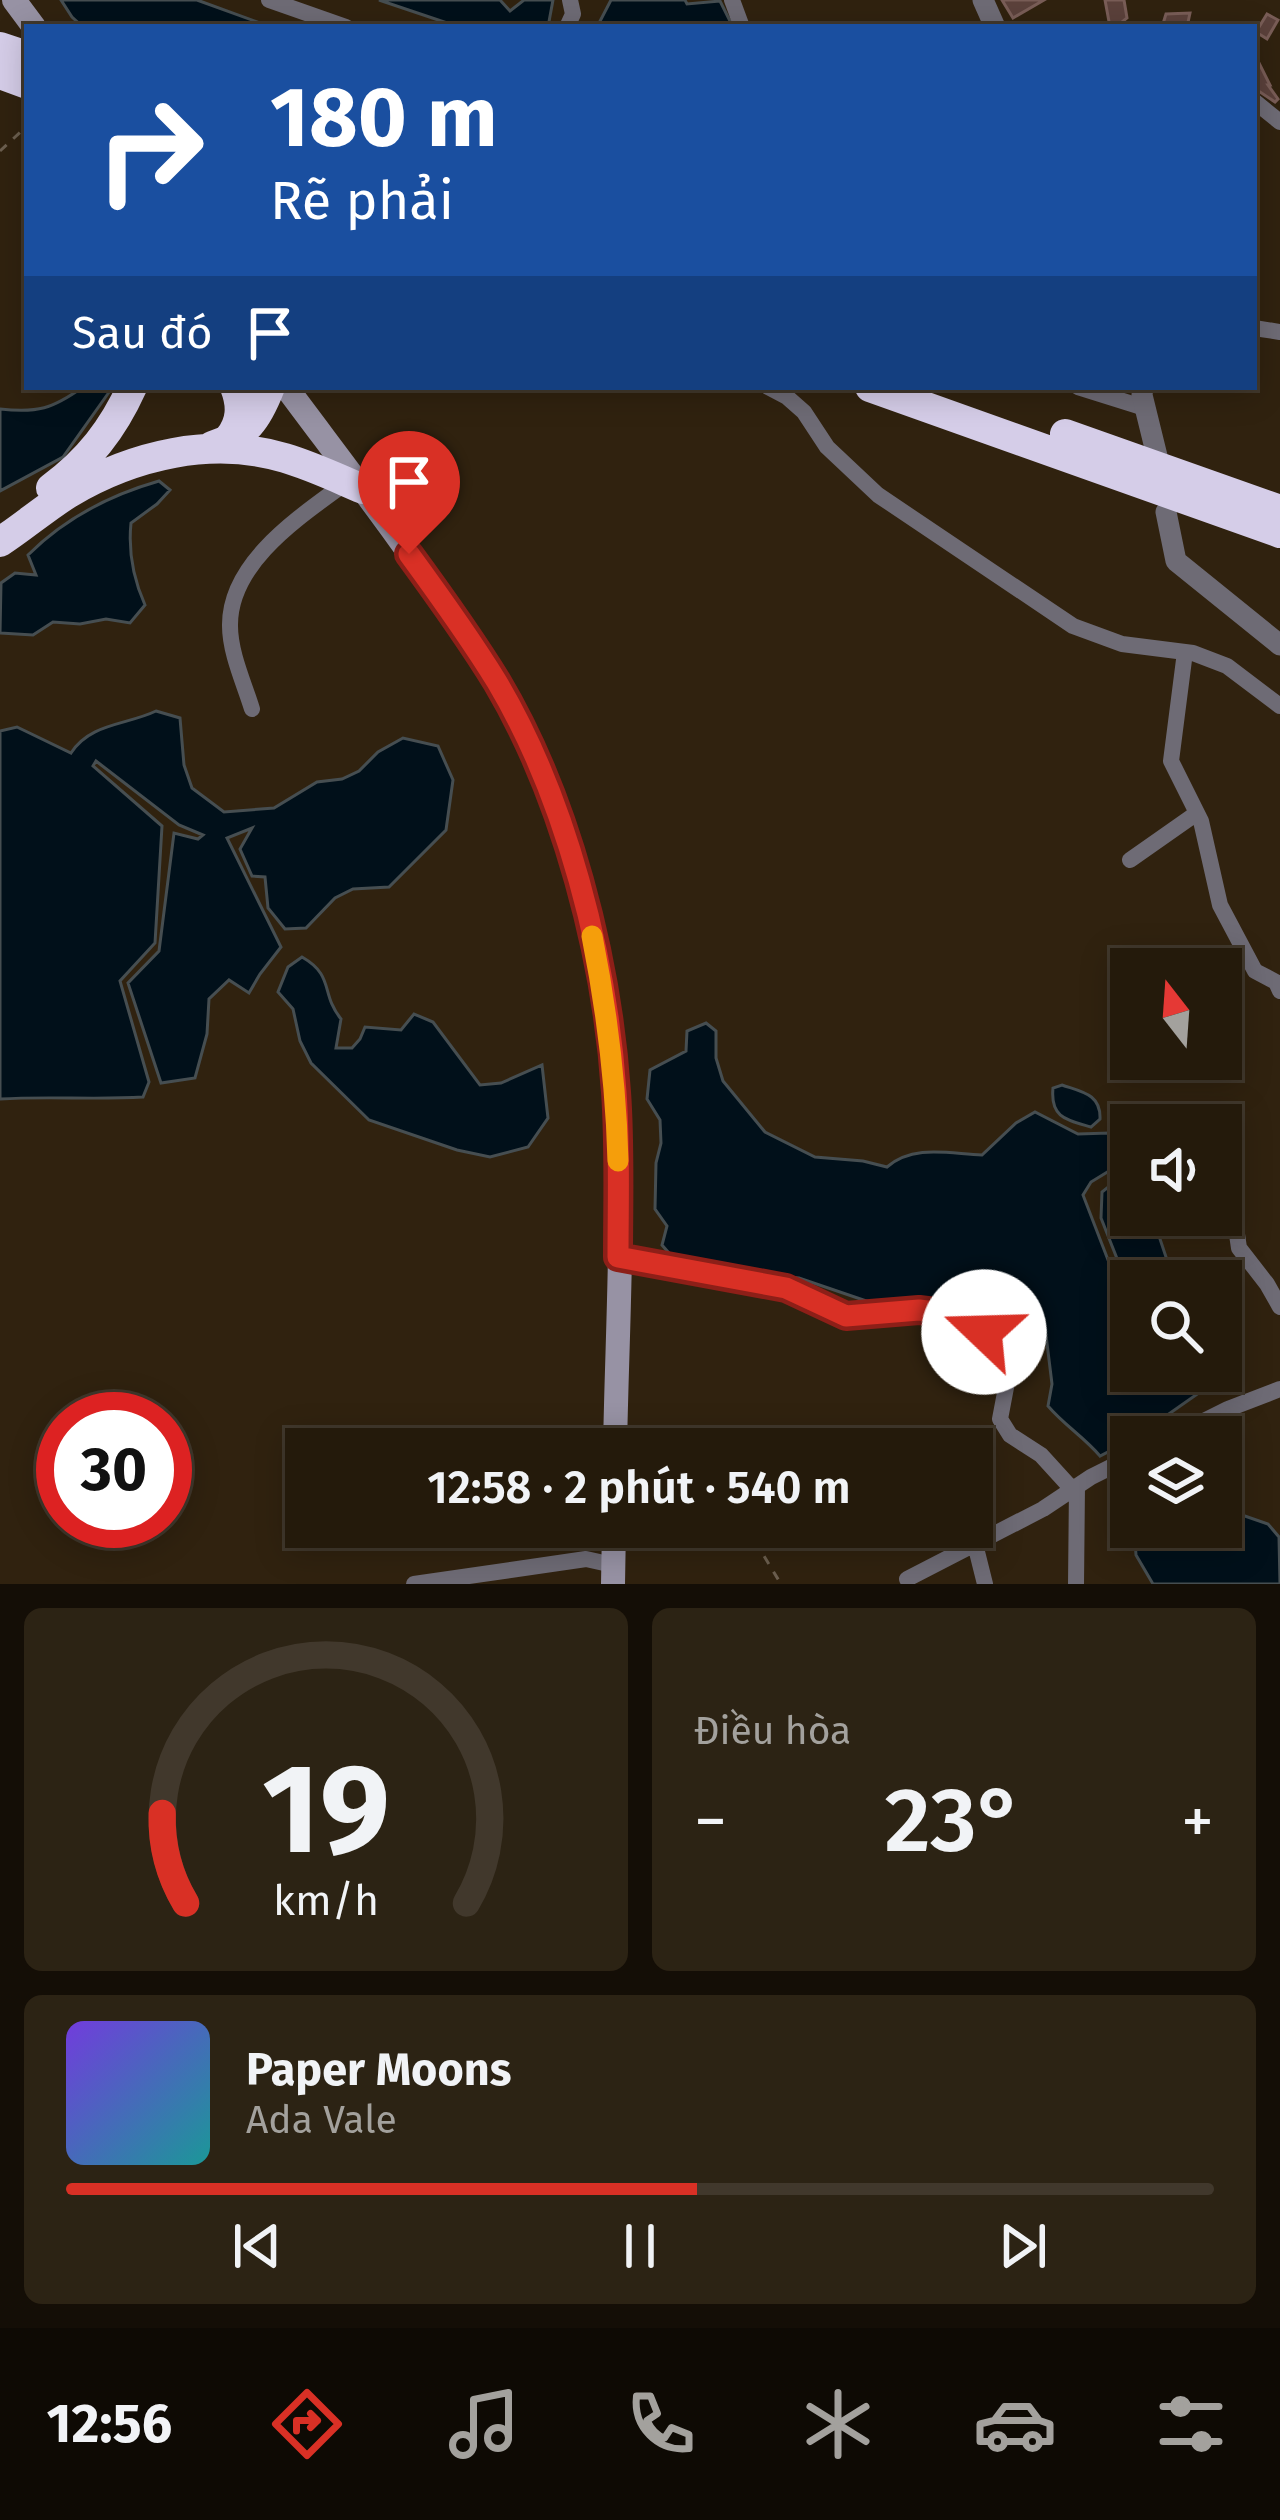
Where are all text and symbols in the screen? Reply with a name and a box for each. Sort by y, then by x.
text: 180 m [270,67,498,168]
icon: right [72,72,228,228]
text: Rẽ phải [270,169,454,233]
icon: arrive [237,300,303,366]
text: Sau đó [72,306,213,360]
pin [358,431,460,554]
icon: arrive [376,449,442,515]
north arrow [1110,948,1242,1080]
map controls [1110,948,1242,1548]
button: sound [1110,1104,1242,1236]
button: search [1110,1260,1242,1392]
position arrow [921,1269,1047,1395]
speed limit sign: 30 [36,1392,192,1548]
button: layers [1110,1416,1242,1548]
text: 12:58 · 2 phút · 540 m [427,1461,851,1515]
text: Điều hòa [694,1708,851,1754]
text: 19 [262,1735,390,1885]
text: 23° [885,1767,1023,1875]
text: − [694,1782,727,1861]
text: + [1181,1782,1214,1861]
text: km/h [273,1874,379,1925]
text: Paper Moons [246,2043,511,2097]
text: Ada Vale [246,2097,397,2143]
icon: previous [224,2213,290,2279]
icon: pause [607,2213,673,2279]
icon: next [990,2213,1056,2279]
icon: directions [265,2382,349,2466]
icon: music [442,2382,526,2466]
icon: phone [619,2382,703,2466]
icon: climate [796,2382,880,2466]
icon: car [973,2382,1057,2466]
icon: filters [1149,2382,1233,2466]
text: 12:56 [46,2392,172,2456]

